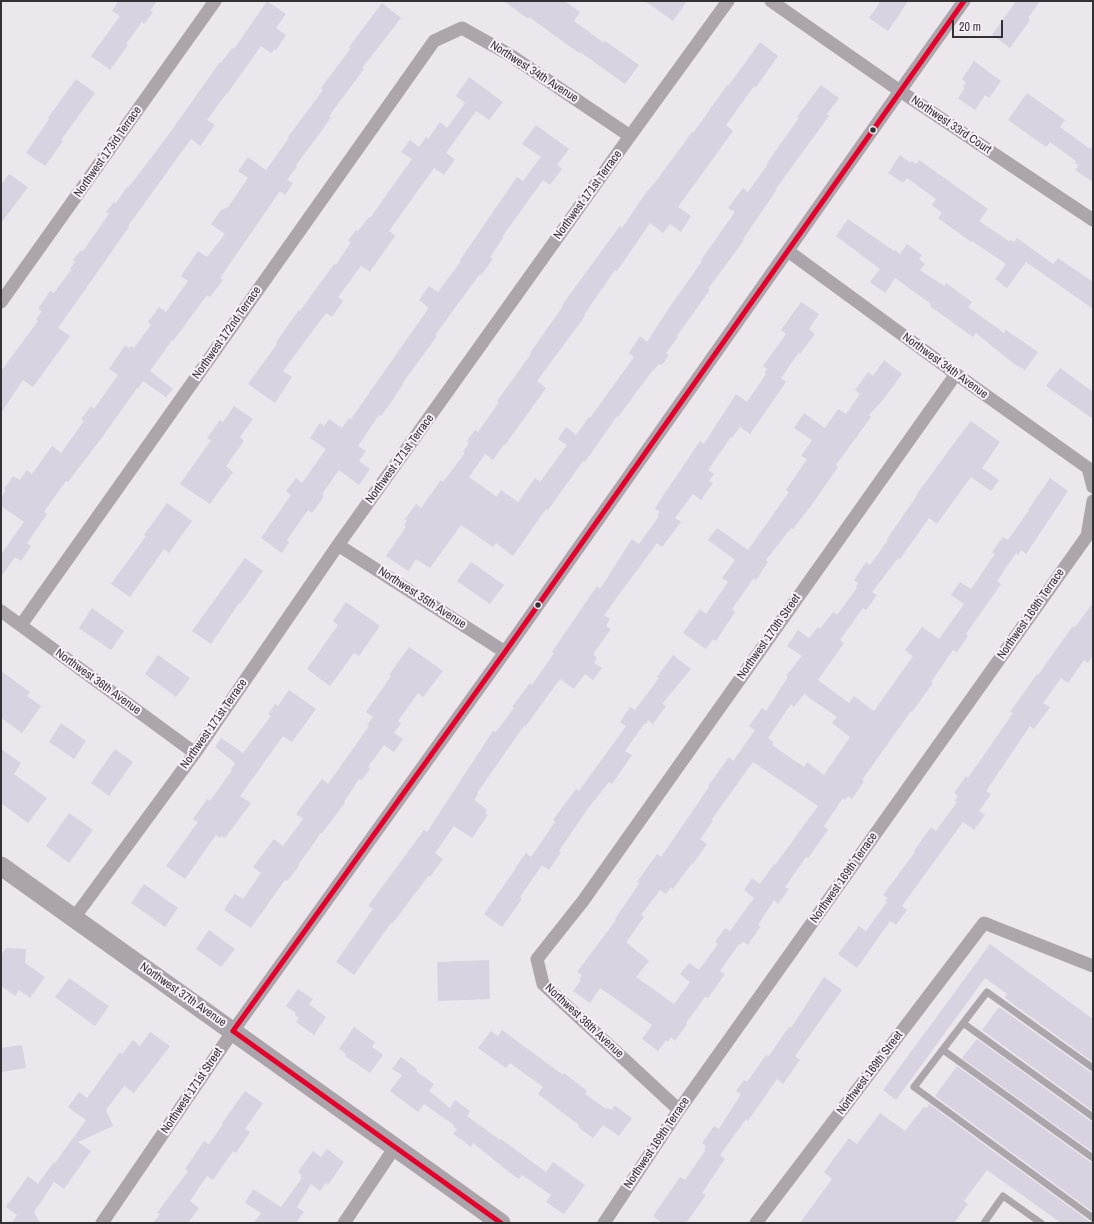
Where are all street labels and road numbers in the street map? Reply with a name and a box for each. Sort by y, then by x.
street label: Northwest 34th Avenue [487,38,581,106]
street label: Northwest 33rd Court [908,93,994,157]
street label: Northwest 173rd Terrace [71,104,145,200]
street label: Northwest 171st Terrace [551,148,625,242]
street label: Northwest 172nd Terrace [190,284,264,382]
street label: Northwest 34th Avenue [899,330,991,402]
street label: Northwest 171st Terrace [363,412,437,506]
street label: Northwest 35th Avenue [375,564,469,632]
street label: Northwest 169th Terrace [994,566,1068,662]
street label: Northwest 170th Street [734,592,804,682]
street label: Northwest 36th Avenue [52,646,144,718]
street label: Northwest 171st Terrace [178,676,250,772]
street label: Northwest 169th Terrace [807,830,881,926]
street label: Northwest 37th Avenue [137,960,229,1030]
street label: Northwest 36th Avenue [542,981,626,1061]
street label: Northwest 169th Street [834,1028,906,1118]
street label: Northwest 171st Street [158,1045,226,1137]
street label: Northwest 169th Terrace [621,1095,693,1191]

